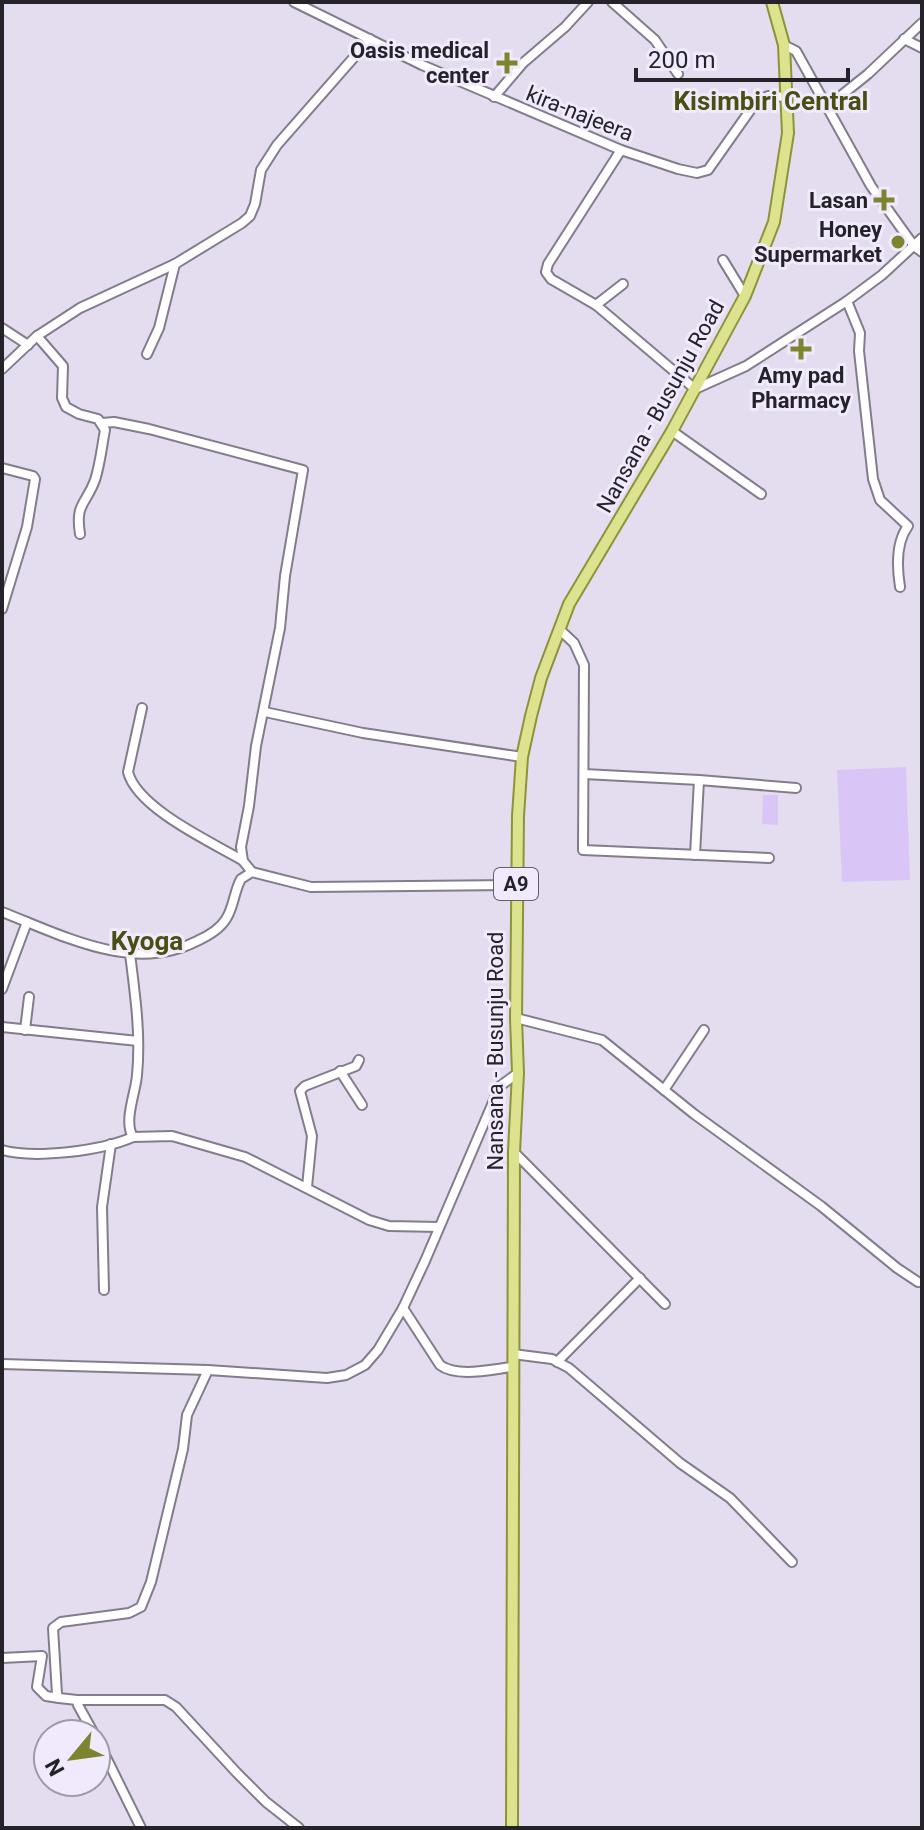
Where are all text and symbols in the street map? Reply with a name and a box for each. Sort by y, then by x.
scale bar [636,32,848,82]
place label: Oasis medical center [350,38,489,88]
text: 200 m [648,46,715,74]
marker: Oasis medical center [496,52,518,74]
street label: kira-najeera [523,81,637,146]
district label: Kisimbiri Central [674,86,868,116]
place label: Lasan [809,188,868,213]
marker: Lasan [875,191,893,209]
place label: Honey Supermarket [754,217,883,267]
marker: Honey Supermarket [889,233,907,251]
street label: Nansana - Busunju Road [592,296,729,517]
marker: Amy pad Pharmacy [792,340,810,358]
place label: Amy pad Pharmacy [751,363,852,413]
road number: A9 [494,868,538,900]
district label: Kyoga [111,926,183,956]
street label: Nansana - Busunju Road [483,931,508,1171]
north arrow [32,1718,112,1798]
text: N [40,1755,70,1780]

